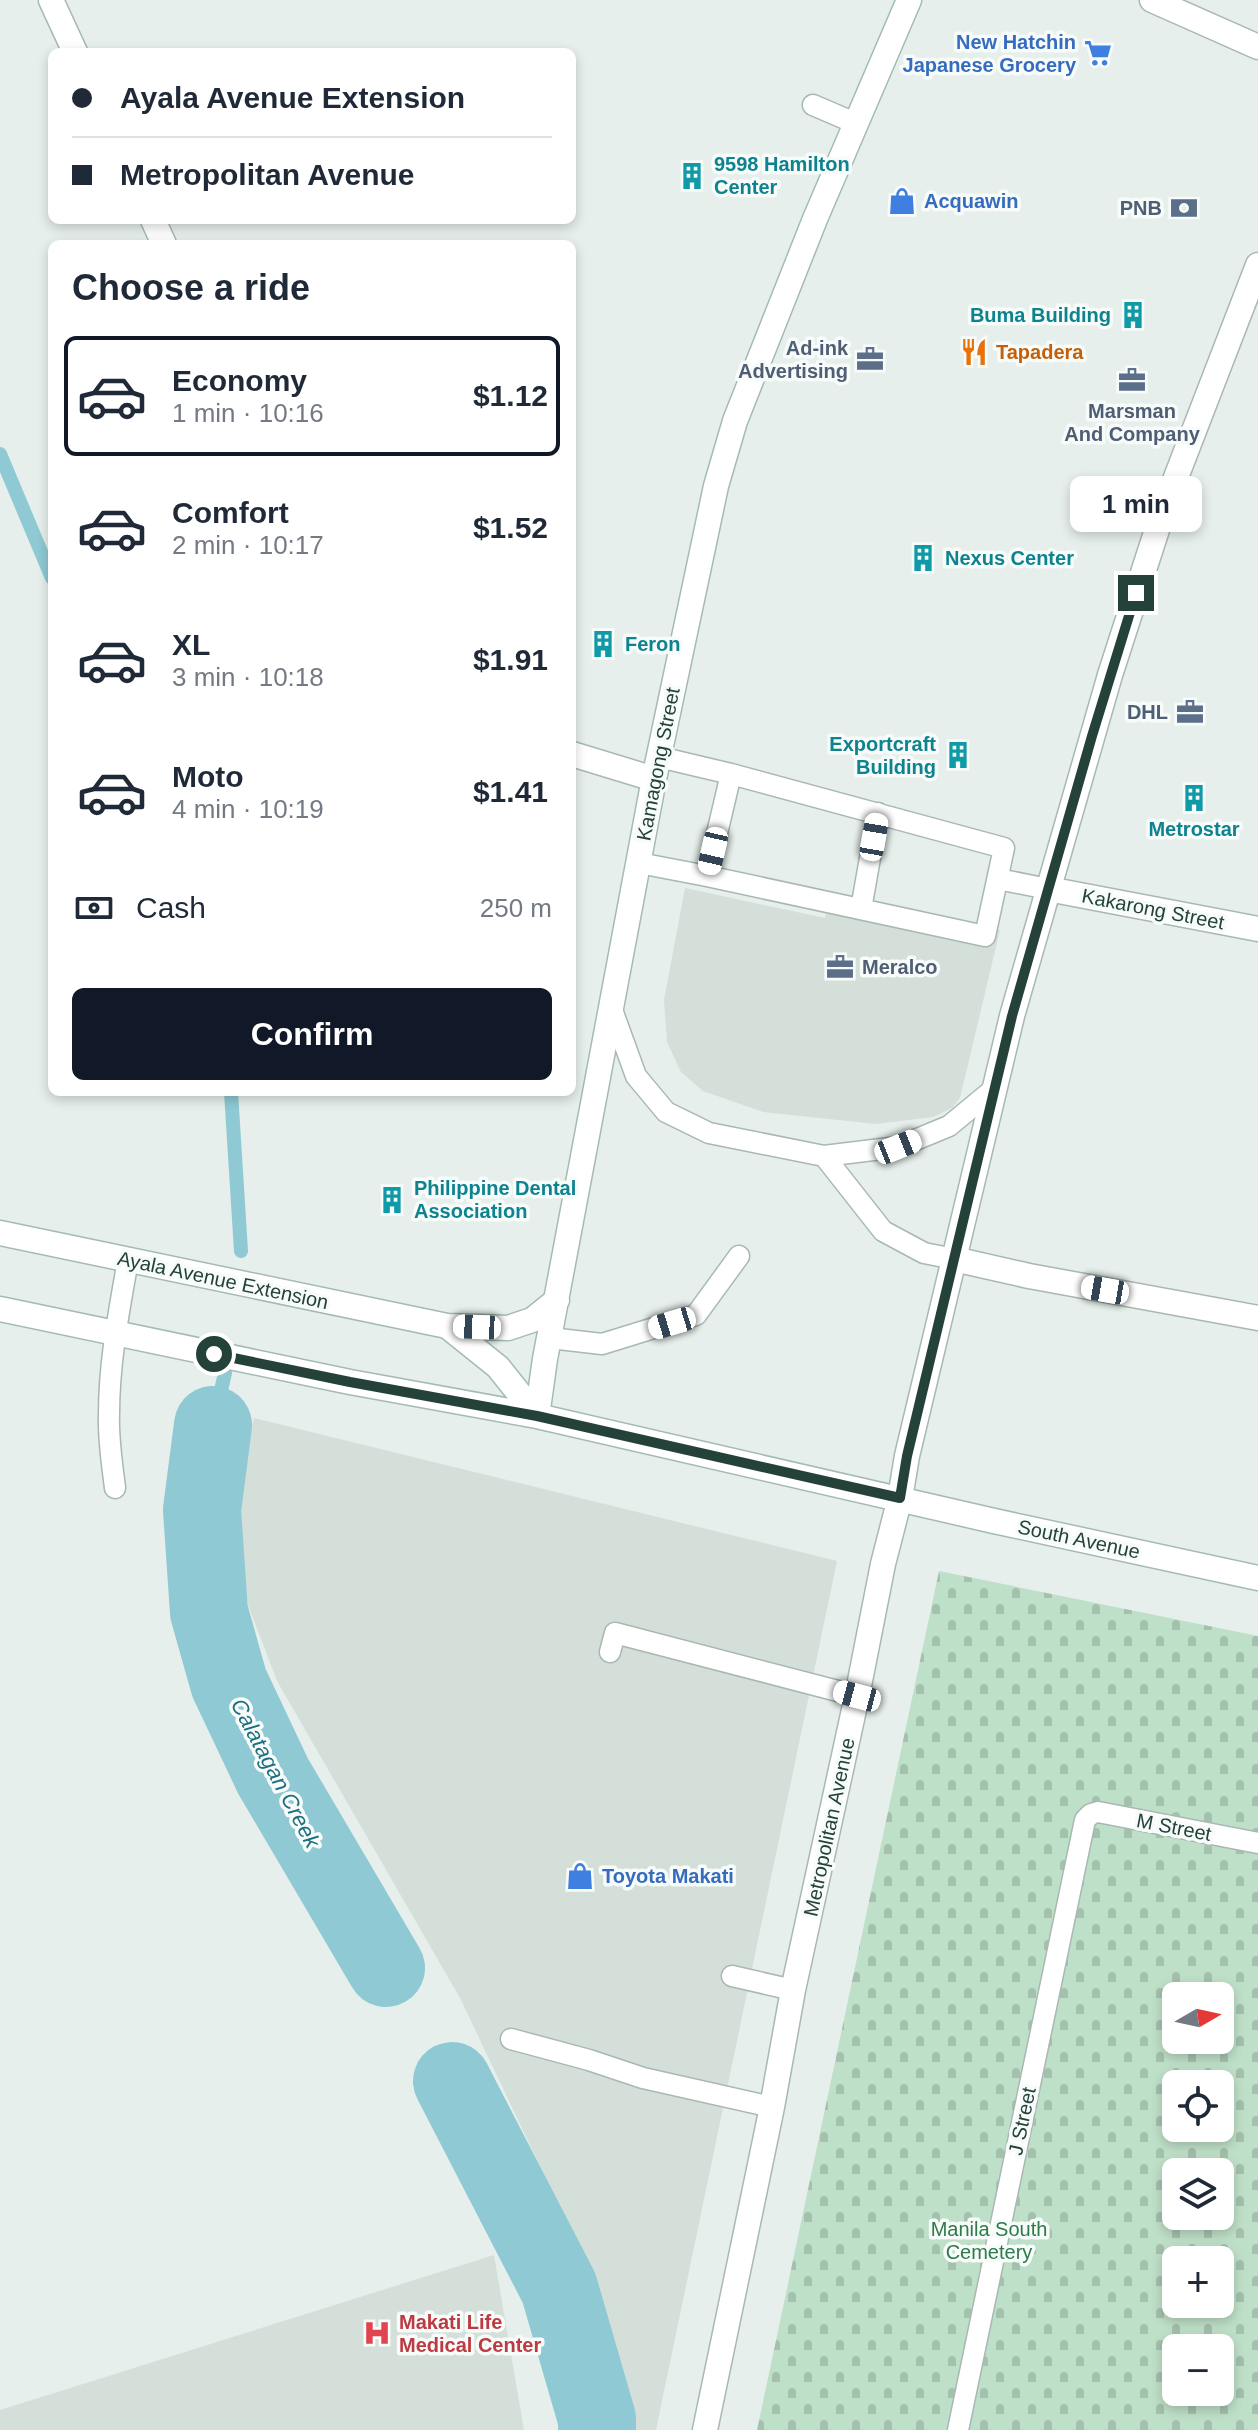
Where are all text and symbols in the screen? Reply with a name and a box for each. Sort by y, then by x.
place label: New Hatchin Japanese Grocery [903,31,1077,76]
supermarket icon: New Hatchin Japanese Grocery [1083,38,1113,68]
text: Ayala Avenue Extension [120,81,465,114]
place label: 9598 Hamilton Center [714,153,850,198]
text: Metropolitan Avenue [120,158,414,191]
building icon: 9598 Hamilton Center [677,161,707,191]
shop icon: Acquawin [887,186,917,216]
place label: Acquawin [924,190,1018,212]
bank icon: PNB [1169,193,1199,223]
place label: PNB [1120,197,1162,219]
text: Choose a ride [72,267,310,308]
building icon: Buma Building [1118,300,1148,330]
place label: Buma Building [970,304,1111,326]
place label: Ad-ink Advertising [738,337,849,382]
restaurant icon: Tapadera [959,337,989,367]
place label: Tapadera [996,341,1084,363]
office icon: Ad-ink Advertising [855,344,885,374]
icon: car [76,360,148,432]
text: Economy [172,364,307,397]
office icon: Marsman And Company [1117,365,1147,395]
text: $1.12 [473,379,548,412]
text: 1 min · 10:16 [172,398,324,428]
place label: Marsman And Company [1064,400,1201,445]
callout: 1 min [1070,477,1202,533]
text: 1 min [1102,489,1170,519]
icon: car [76,492,148,564]
text: Comfort [172,496,289,529]
text: $1.52 [473,511,548,544]
text: 2 min · 10:17 [172,530,324,560]
building icon: Nexus Center [908,543,938,573]
place label: Nexus Center [945,547,1074,569]
route end [1118,575,1154,611]
icon: car [76,624,148,696]
text: XL [172,628,210,661]
building icon: Feron [588,629,618,659]
place label: Feron [625,633,681,655]
text: $1.91 [473,643,548,676]
text: 3 min · 10:18 [172,662,324,692]
street label: Kamagong Street [632,685,684,842]
office icon: DHL [1175,697,1205,727]
place label: DHL [1127,701,1168,723]
place label: Exportcraft Building [829,733,936,778]
building icon: Exportcraft Building [943,740,973,770]
icon: car [76,756,148,828]
text: Moto [172,760,244,793]
text: $1.41 [473,775,548,808]
building icon: Metrostar [1179,783,1209,813]
text: 4 min · 10:19 [172,794,324,824]
car [858,811,890,863]
place label: Metrostar [1148,818,1240,840]
car [696,825,730,877]
street label: Kakarong Street [1080,884,1226,934]
icon: cash [72,886,116,930]
text: Cash [136,891,206,924]
text: 250 m [480,893,552,923]
office icon: Meralco [825,952,855,982]
place label: Meralco [862,956,938,978]
button: Confirm [72,988,552,1080]
car [871,1127,925,1167]
place label: Philippine Dental Association [414,1177,576,1222]
building icon: Philippine Dental Association [377,1185,407,1215]
street label: Ayala Avenue Extension [116,1247,330,1313]
car [1079,1274,1131,1306]
car [646,1305,698,1341]
car [453,1314,501,1340]
route start [196,1336,232,1372]
street label: South Avenue [1016,1515,1142,1563]
car [831,1678,883,1714]
water label: Calatagan Creek [226,1694,326,1853]
street label: Metropolitan Avenue [799,1736,859,1918]
street label: M Street [1135,1809,1214,1845]
shop icon: Toyota Makati [565,1861,595,1891]
place label: Toyota Makati [602,1865,734,1887]
north arrow [1162,1982,1234,2054]
map controls [1162,1982,1234,2406]
button: locate [1162,2070,1234,2142]
street label: J Street [1004,2085,1040,2157]
button: layers [1162,2158,1234,2230]
park label: Manila South Cemetery [931,2218,1047,2263]
button: + [1162,2246,1234,2318]
place label: Makati Life Medical Center [399,2311,541,2356]
hospital icon: Makati Life Medical Center [362,2318,392,2348]
button: − [1162,2334,1234,2406]

